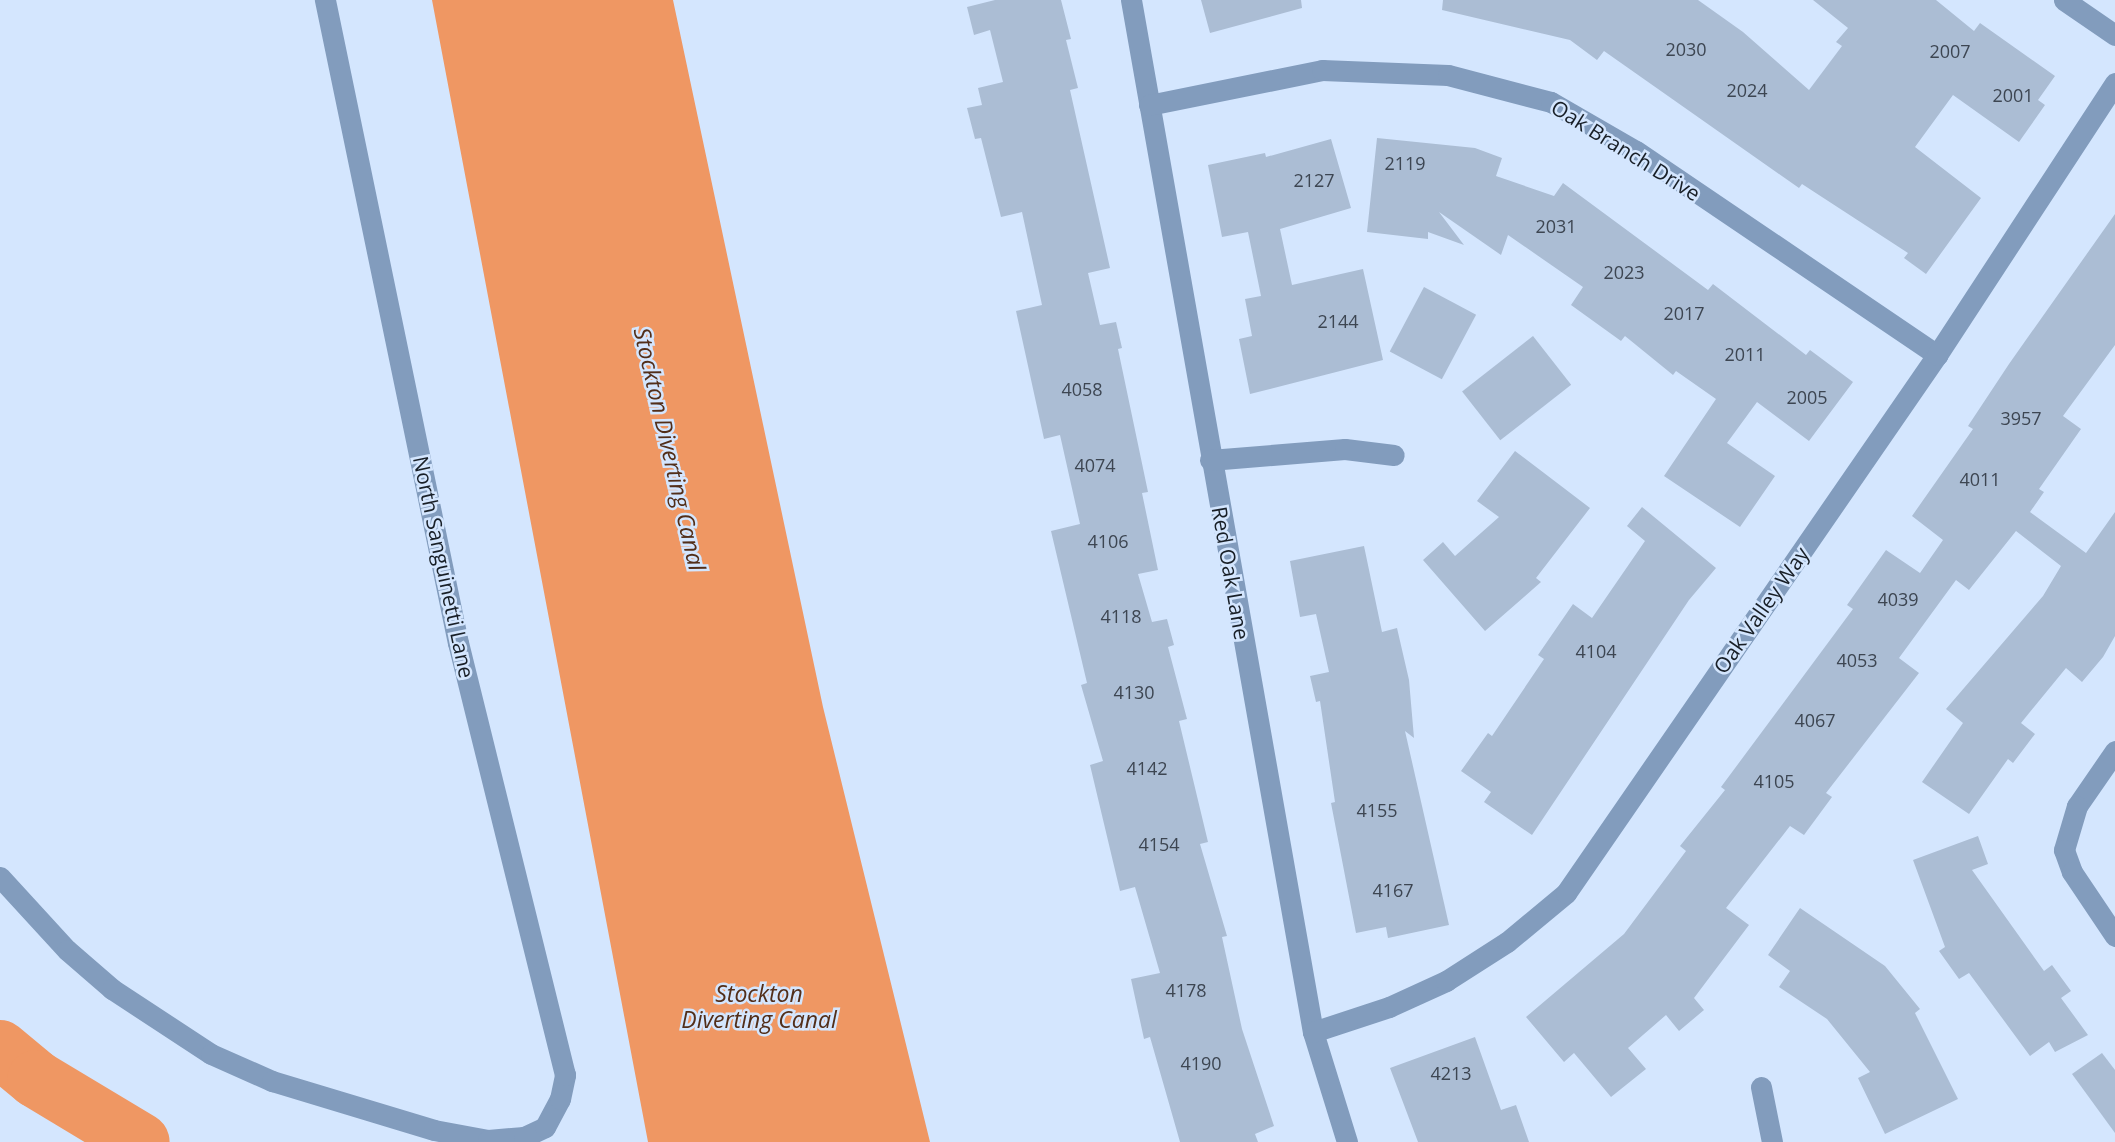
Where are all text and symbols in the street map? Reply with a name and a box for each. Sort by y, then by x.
house number: 2030 [1665,38,1707,60]
house number: 2007 [1929,40,1971,62]
house number: 2024 [1726,79,1768,101]
house number: 2001 [1992,84,2034,106]
street label: Oak Branch Drive [1547,94,1705,206]
house number: 2119 [1384,152,1426,174]
house number: 2127 [1293,169,1335,191]
house number: 2031 [1535,215,1577,237]
house number: 2023 [1603,261,1645,283]
house number: 2017 [1663,302,1705,324]
house number: 2144 [1317,310,1359,332]
water label: Stockton Diverting Canal [629,325,711,573]
house number: 2011 [1724,343,1766,365]
house number: 4058 [1061,378,1103,400]
house number: 2005 [1786,386,1828,408]
house number: 3957 [2000,407,2042,429]
street label: North Sanguinetti Lane [408,454,480,680]
house number: 4074 [1074,454,1116,476]
house number: 4011 [1959,468,2001,490]
street label: Red Oak Lane [1207,504,1255,642]
house number: 4106 [1087,530,1129,552]
street label: Oak Valley Way [1708,542,1814,678]
house number: 4039 [1877,588,1919,610]
house number: 4118 [1100,605,1142,627]
house number: 4104 [1575,640,1617,662]
house number: 4053 [1836,649,1878,671]
house number: 4130 [1113,681,1155,703]
house number: 4067 [1794,709,1836,731]
house number: 4142 [1126,757,1168,779]
house number: 4105 [1753,770,1795,792]
house number: 4155 [1356,799,1398,821]
house number: 4154 [1138,833,1180,855]
house number: 4167 [1372,879,1414,901]
water label: Stockton Diverting Canal [681,979,837,1033]
house number: 4178 [1165,979,1207,1001]
house number: 4190 [1180,1052,1222,1074]
house number: 4213 [1430,1062,1472,1084]

